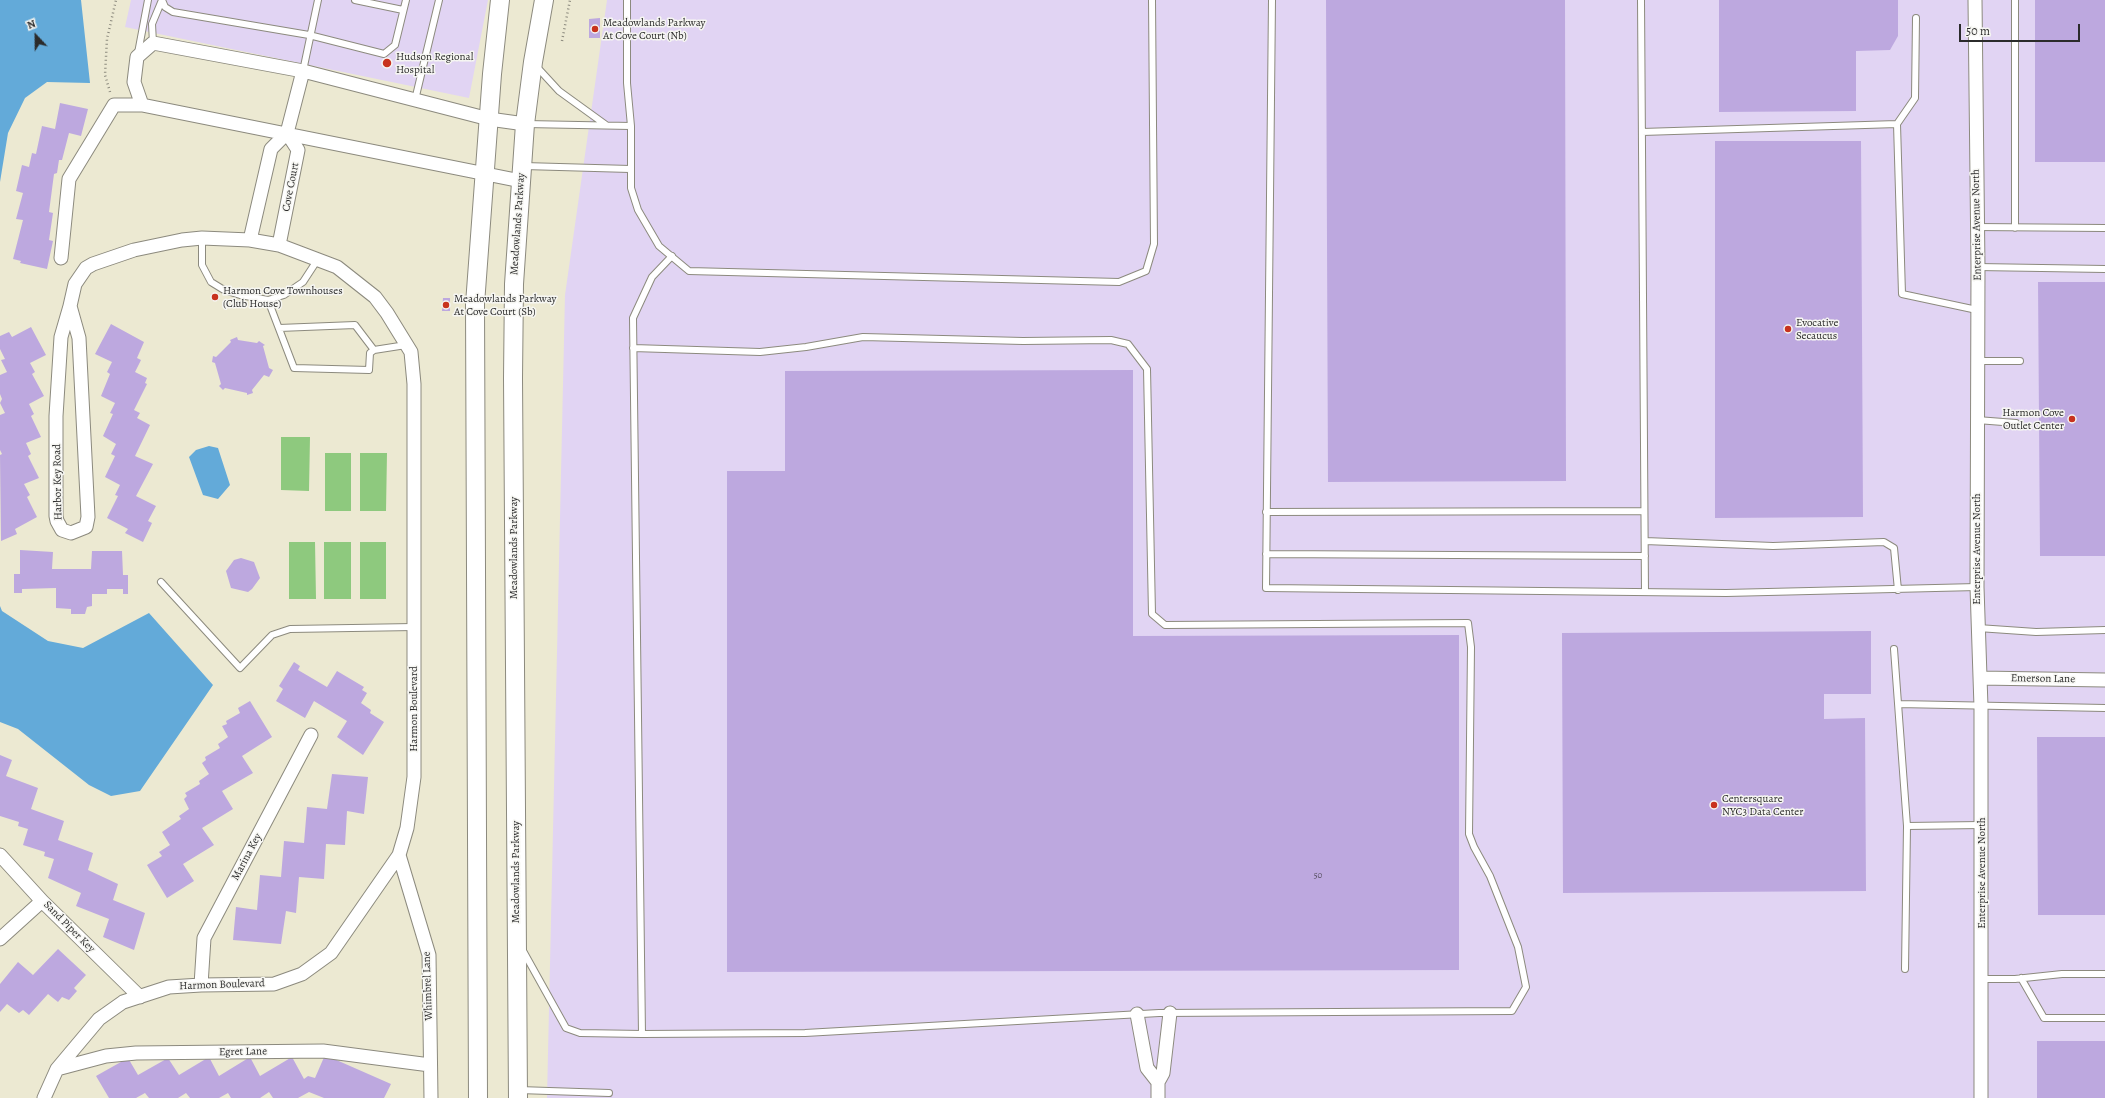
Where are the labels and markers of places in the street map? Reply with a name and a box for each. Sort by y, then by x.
place label: Meadowlands Parkway At Cove Court (Nb) [603,16,706,42]
marker: Meadowlands Parkway At Cove Court (Nb) [590,24,600,34]
place label: Hudson Regional Hospital [396,50,473,76]
marker: Hudson Regional Hospital [381,57,393,69]
place label: Harmon Cove Townhouses (Club House) [223,284,343,310]
marker: Harmon Cove Townhouses (Club House) [210,292,220,302]
place label: Meadowlands Parkway At Cove Court (Sb) [454,292,557,318]
marker: Meadowlands Parkway At Cove Court (Sb) [441,300,451,310]
place label: Evocative Secaucus [1796,316,1838,342]
marker: Evocative Secaucus [1783,324,1793,334]
place label: Harmon Cove Outlet Center [2002,406,2064,432]
marker: Harmon Cove Outlet Center [2067,414,2077,424]
place label: Centersquare NYC3 Data Center [1722,792,1803,818]
marker: Centersquare NYC3 Data Center [1709,800,1719,810]

